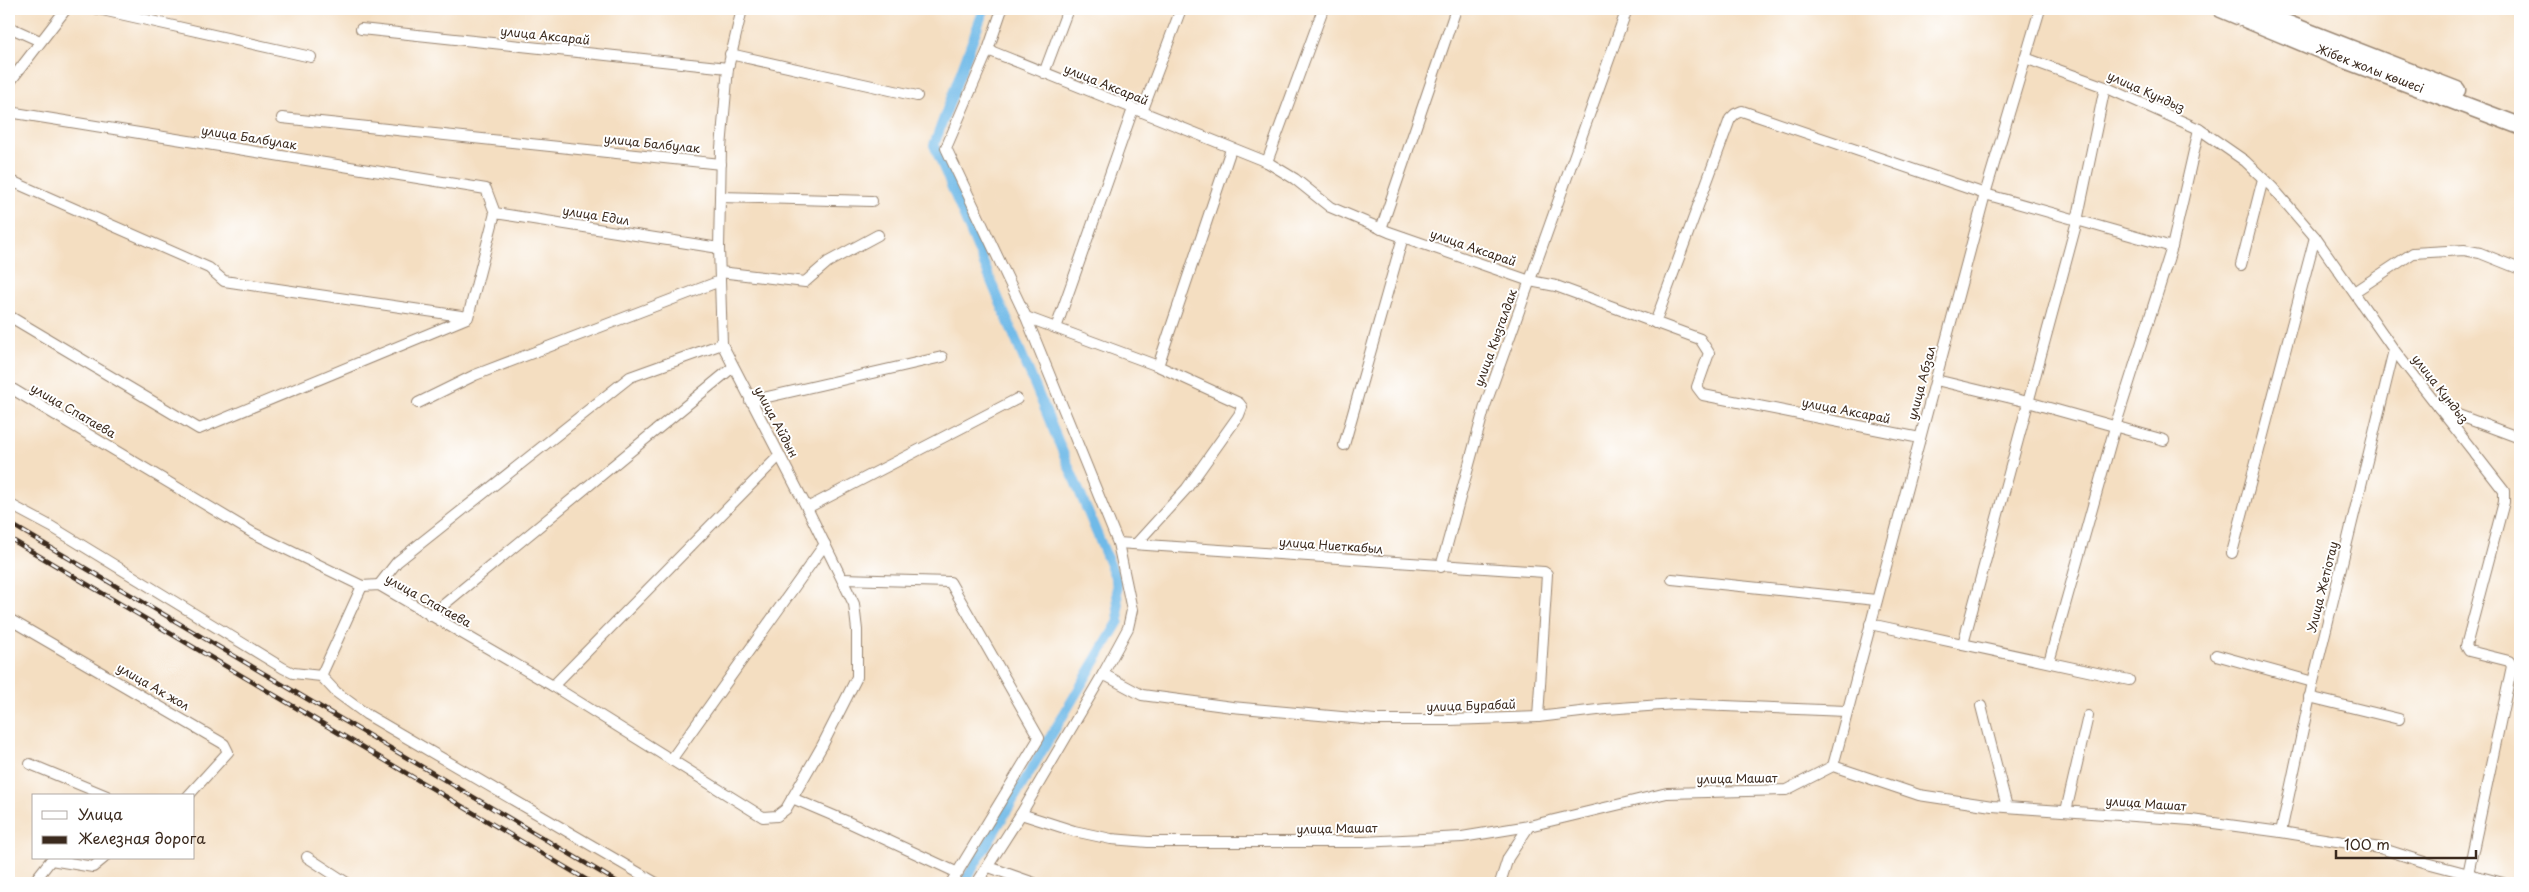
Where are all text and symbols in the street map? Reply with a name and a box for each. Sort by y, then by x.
street label: улица Аксарай [500,21,591,49]
street label: Жібек жолы көшесі [2314,39,2427,97]
street label: улица Аксарай [1061,59,1151,109]
street label: улица Кундыз [2105,66,2188,116]
street label: улица Балбулак [200,121,299,154]
street label: улица Балбулак [603,129,702,157]
street label: улица Едил [561,201,631,229]
street label: улица Аксарай [1428,224,1519,270]
street label: улица Кызгалдак [1469,286,1521,389]
street label: улица Абзал [1902,344,1940,422]
street label: улица Кундыз [2408,350,2473,427]
street label: улица Спатаева [28,378,120,442]
street label: улица Айдын [751,383,803,460]
street label: улица Аксарай [1800,393,1892,427]
street label: улица Ниеткабыл [1279,532,1384,558]
street label: Улица Жетіотау [2302,539,2342,634]
street label: улица Спатаева [382,569,475,631]
street label: улица Ак жол [114,658,193,714]
street label: улица Бурабай [1426,694,1516,716]
street label: улица Машат [1696,768,1778,788]
street label: улица Машат [2105,791,2187,815]
legend [32,794,195,860]
text: Улица [78,802,123,825]
street label: улица Машат [1296,818,1378,838]
text: Железная дорога [78,826,206,849]
scale bar [2336,827,2476,859]
text: 100 m [2344,832,2390,855]

